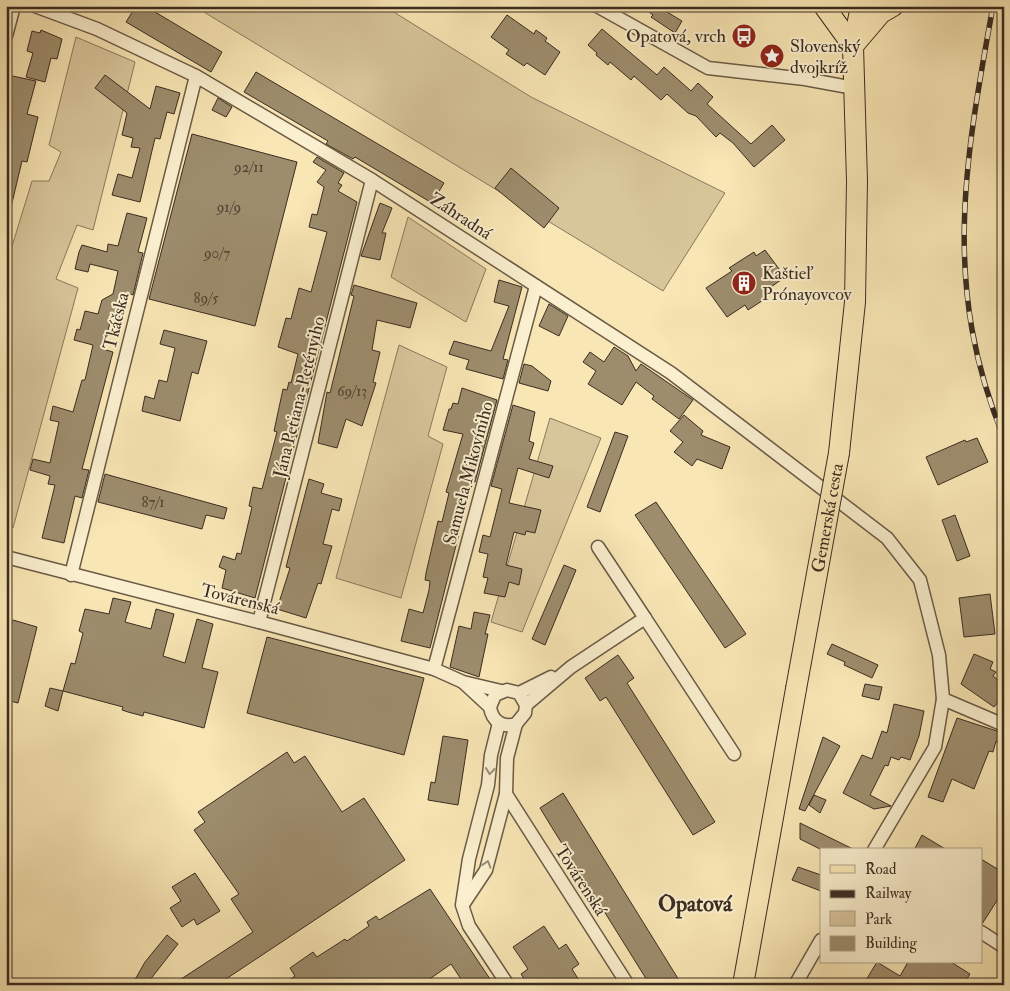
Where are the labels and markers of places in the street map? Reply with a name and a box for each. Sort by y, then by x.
bus stop icon: Opatová, vrch [731,23,757,49]
place label: Opatová, vrch [626,25,727,48]
place label: Slovenský dvojkríž [790,35,861,79]
place icon: Slovenský dvojkríž [759,43,785,69]
place label: Kaštieľ Prónayovcov [762,262,852,306]
building icon: Kaštieľ Prónayovcov [731,270,757,296]

